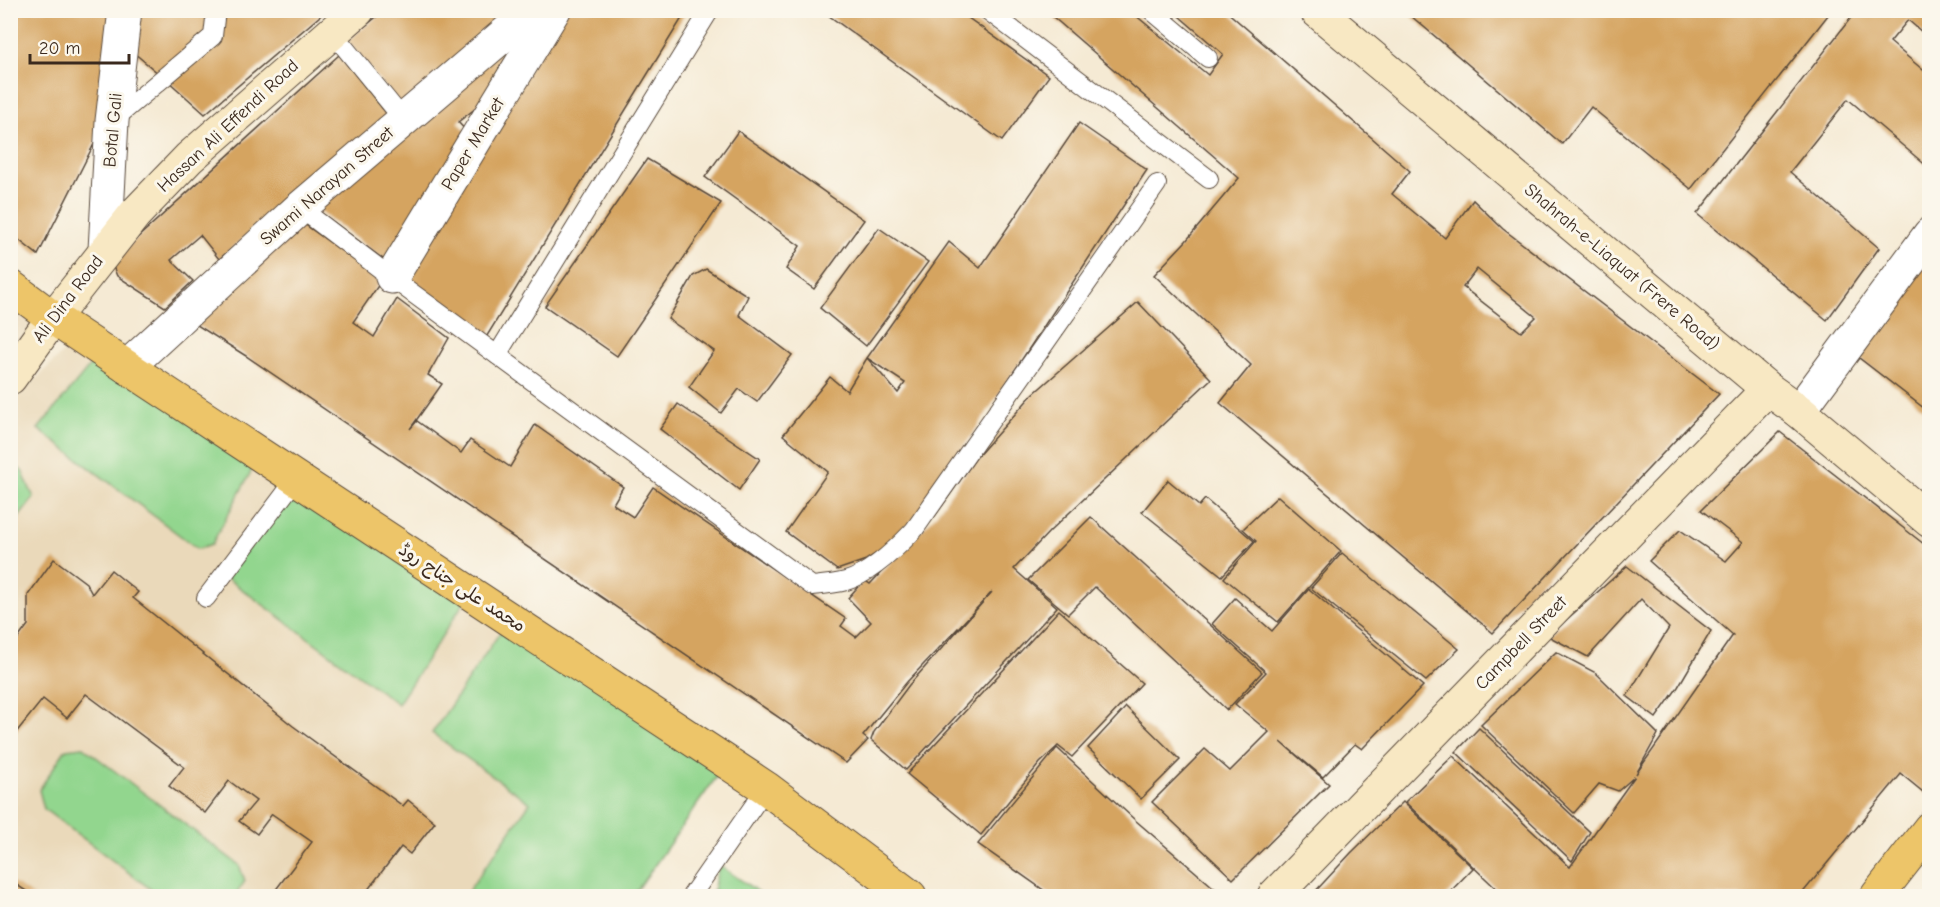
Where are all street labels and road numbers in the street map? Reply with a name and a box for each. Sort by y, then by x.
street label: Hassan Ali Effendi Road [153,55,303,197]
street label: Botal Gali [99,92,127,168]
street label: Paper Market [437,93,509,194]
street label: Swami Narayan Street [256,122,399,250]
street label: Shahrah-e-Liaquat (Frere Road) [1520,179,1724,355]
street label: Ali Dina Road [28,251,108,347]
street label: محمد علی جناح روڈ [394,539,529,638]
street label: Campbell Street [1471,591,1572,694]

